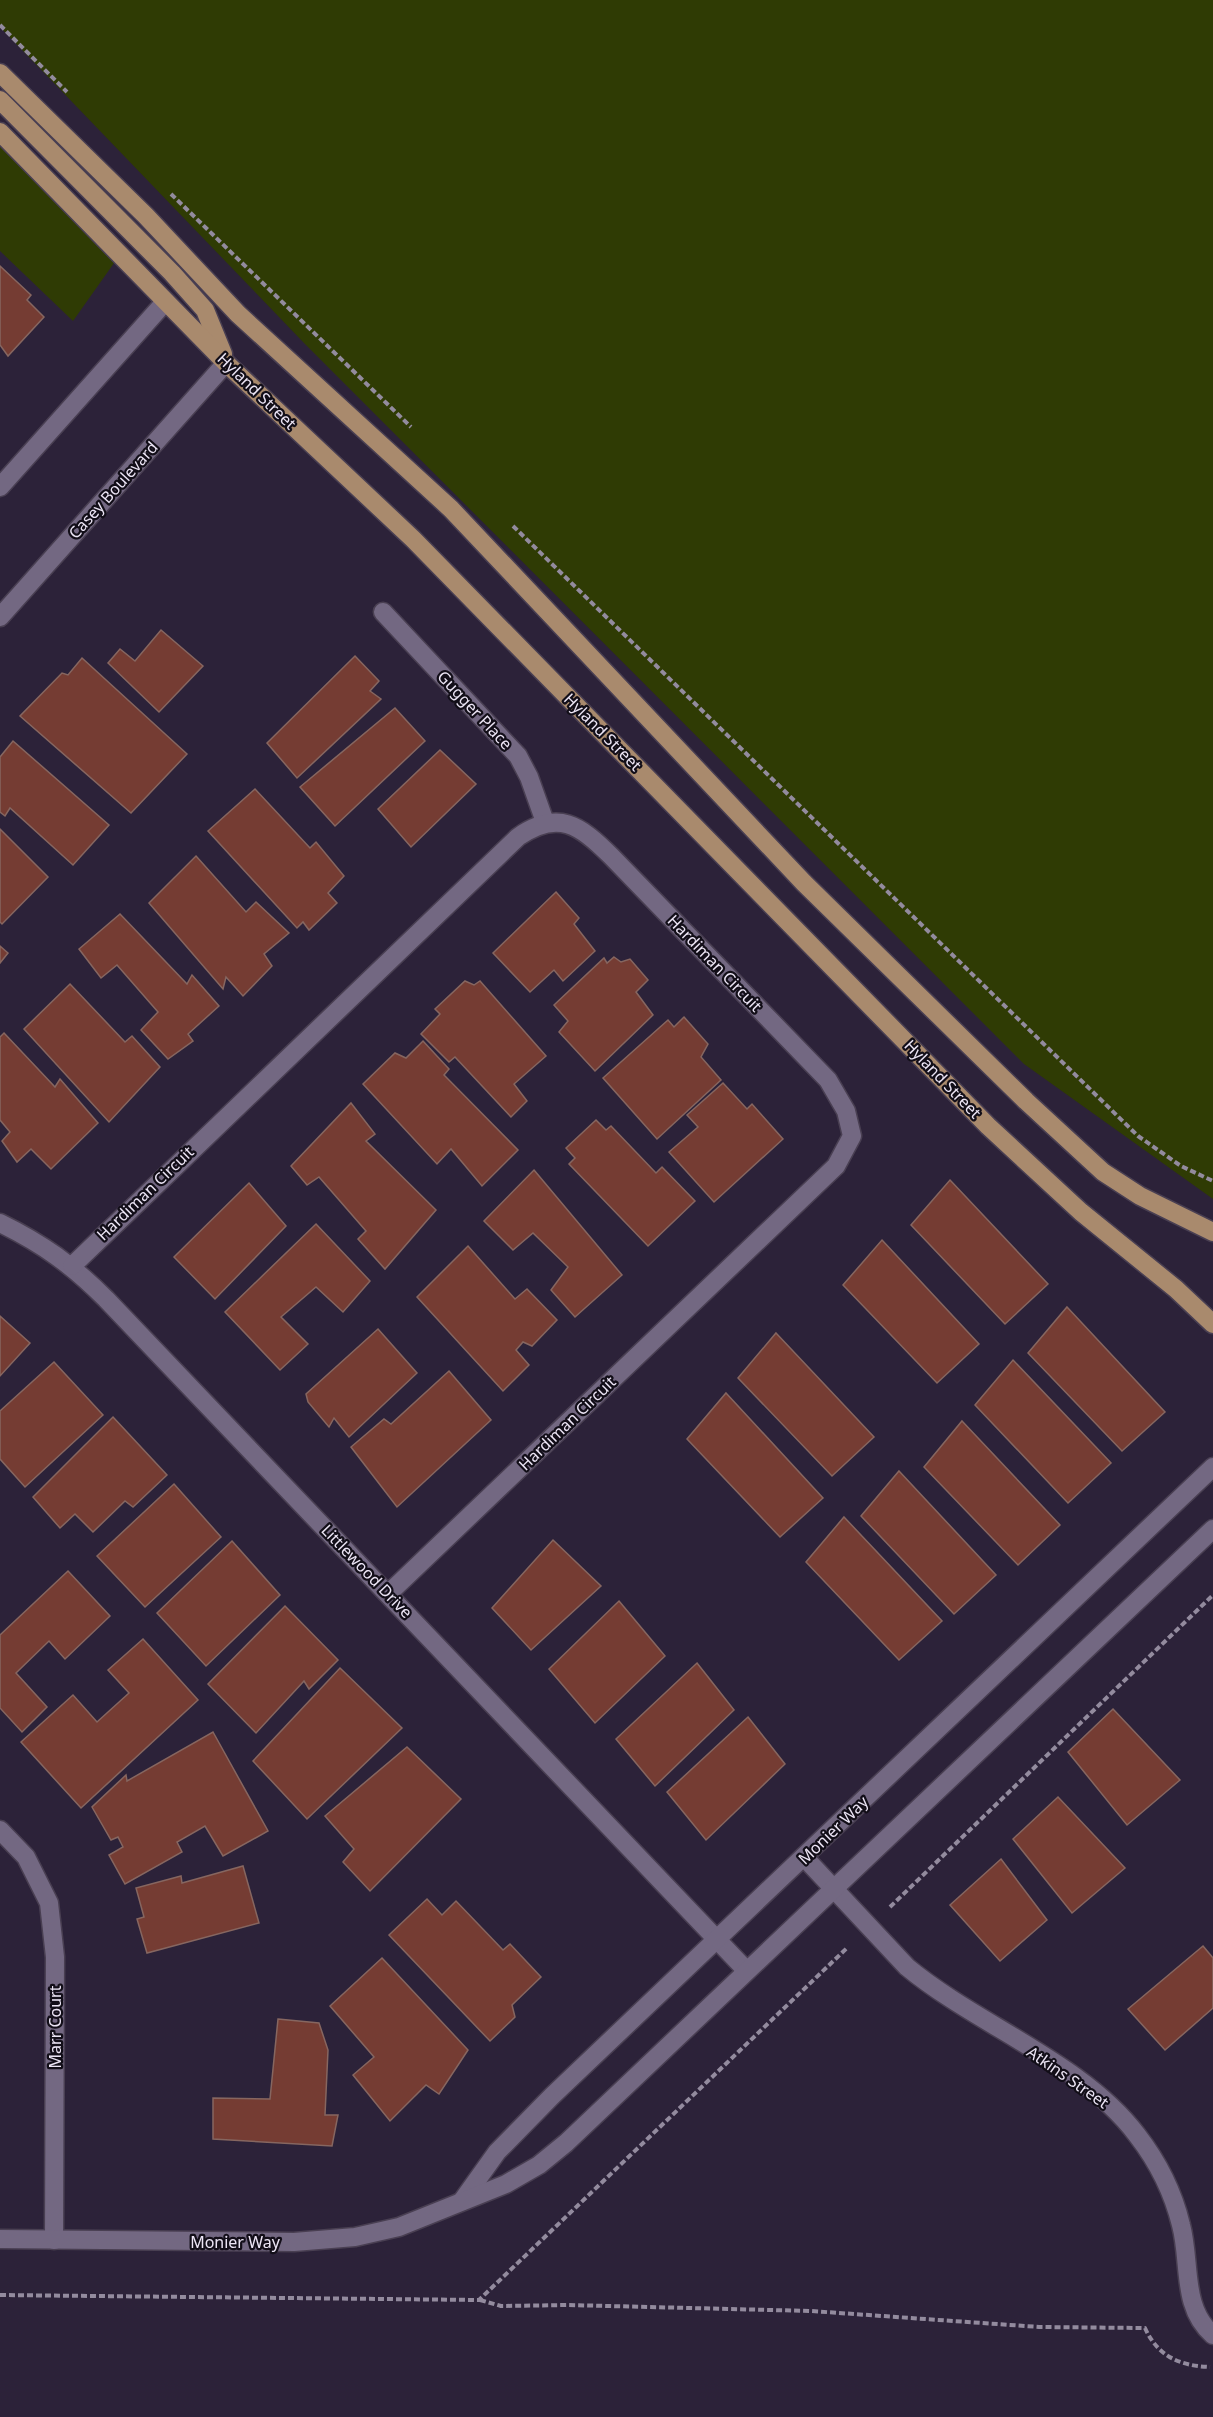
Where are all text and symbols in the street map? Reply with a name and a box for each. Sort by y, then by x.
street label: Hyland Street [213,348,301,434]
street label: Casey Boulevard [63,437,163,543]
street label: Gugger Place [433,666,517,754]
street label: Hyland Street [559,688,647,776]
street label: Hardiman Circuit [663,910,767,1017]
street label: Hyland Street [900,1035,986,1123]
street label: Hardiman Circuit [92,1141,199,1245]
street label: Hardiman Circuit [514,1371,621,1475]
street label: Littlewood Drive [317,1519,417,1623]
street label: Monier Way [793,1790,874,1869]
street label: Marr Court [44,1985,66,2068]
street label: Atkins Street [1023,2041,1113,2113]
street label: Monier Way [190,2231,281,2253]

